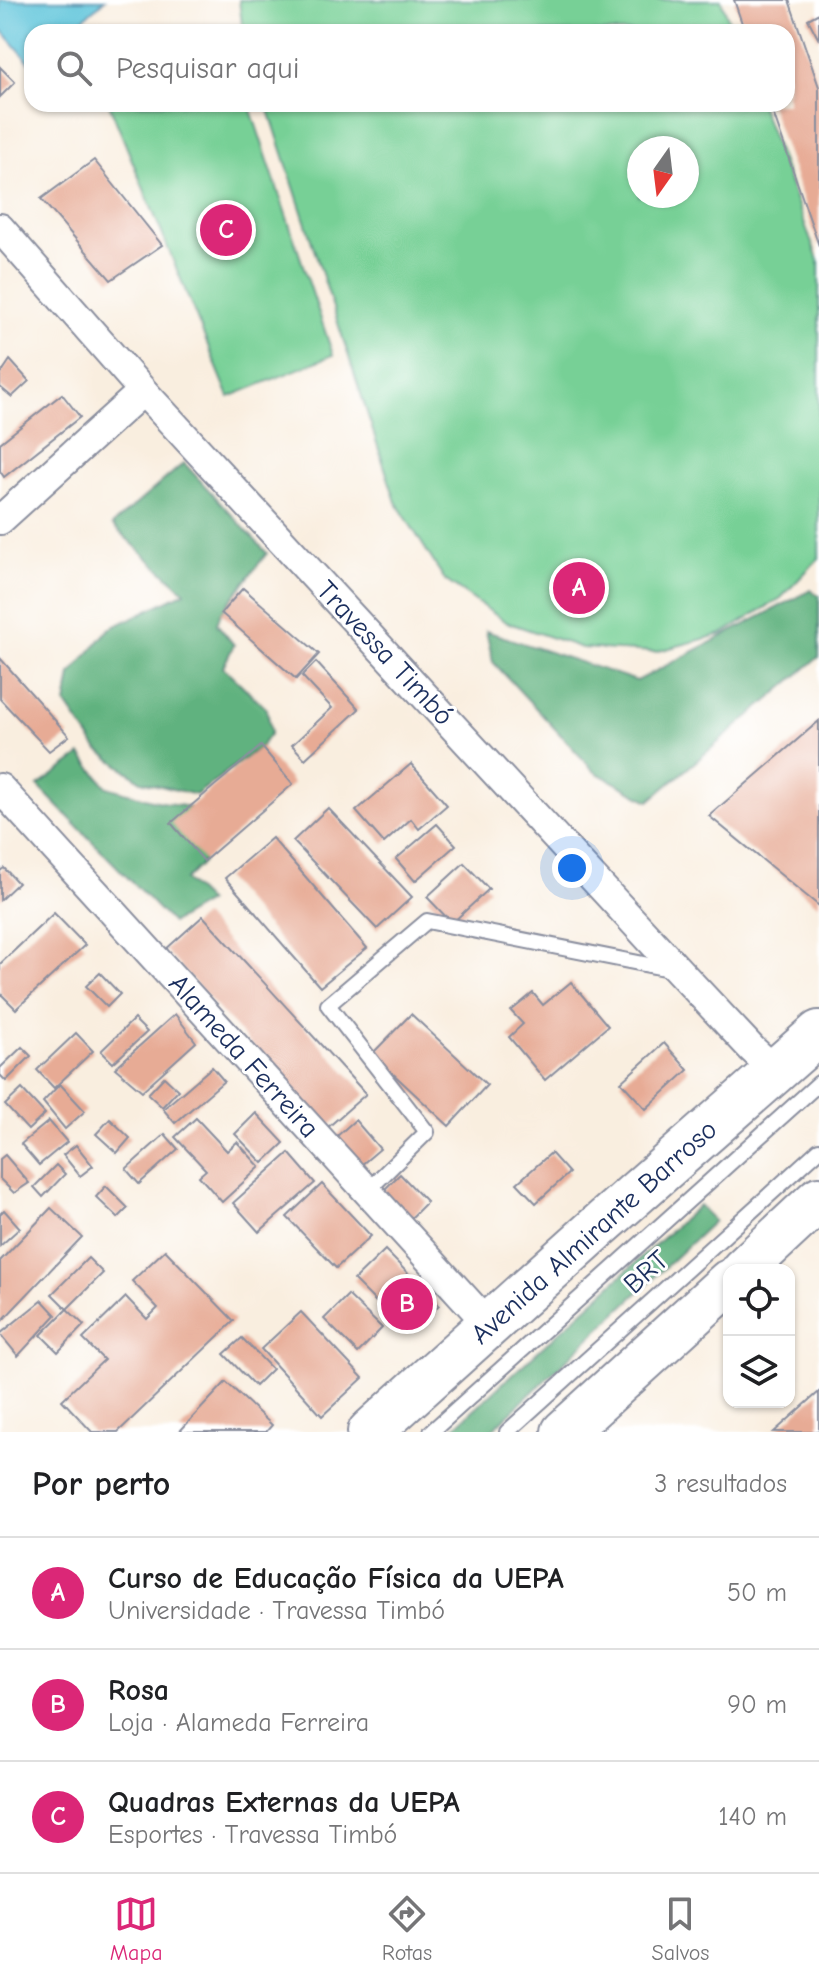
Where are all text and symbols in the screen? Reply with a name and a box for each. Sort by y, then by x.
search box [24,24,795,112]
icon: search [52,46,96,90]
text: Pesquisar aqui [116,51,299,86]
north arrow [627,136,699,208]
pin: C [200,200,252,260]
pin: A [553,558,605,618]
street label: Travessa Timbó [310,574,460,732]
your location [552,848,592,888]
street label: Alameda Ferreira [162,968,326,1144]
street label: Avenida Almirante Barroso [465,1113,723,1351]
street label: BRT [617,1244,675,1300]
map controls [723,1264,795,1408]
button: locate [723,1264,795,1336]
pin: B [381,1274,433,1334]
button: layers [723,1336,795,1408]
text: Por perto [32,1464,170,1504]
text: 3 resultados [654,1469,787,1499]
text: Curso de Educação Física da UEPA [108,1561,564,1596]
text: A [51,1578,65,1608]
text: 50 m [727,1578,787,1608]
text: Universidade · Travessa Timbó [108,1596,445,1626]
text: Rosa [108,1673,169,1708]
text: B [50,1690,66,1720]
text: 90 m [727,1690,787,1720]
text: Loja · Alameda Ferreira [108,1708,369,1738]
text: Quadras Externas da UEPA [108,1785,460,1820]
text: C [50,1802,66,1832]
text: 140 m [718,1802,787,1832]
text: Esportes · Travessa Timbó [108,1820,397,1850]
tab: Mapa [110,1892,162,1966]
tab: Rotas [382,1892,432,1966]
tab: Salvos [652,1892,709,1966]

